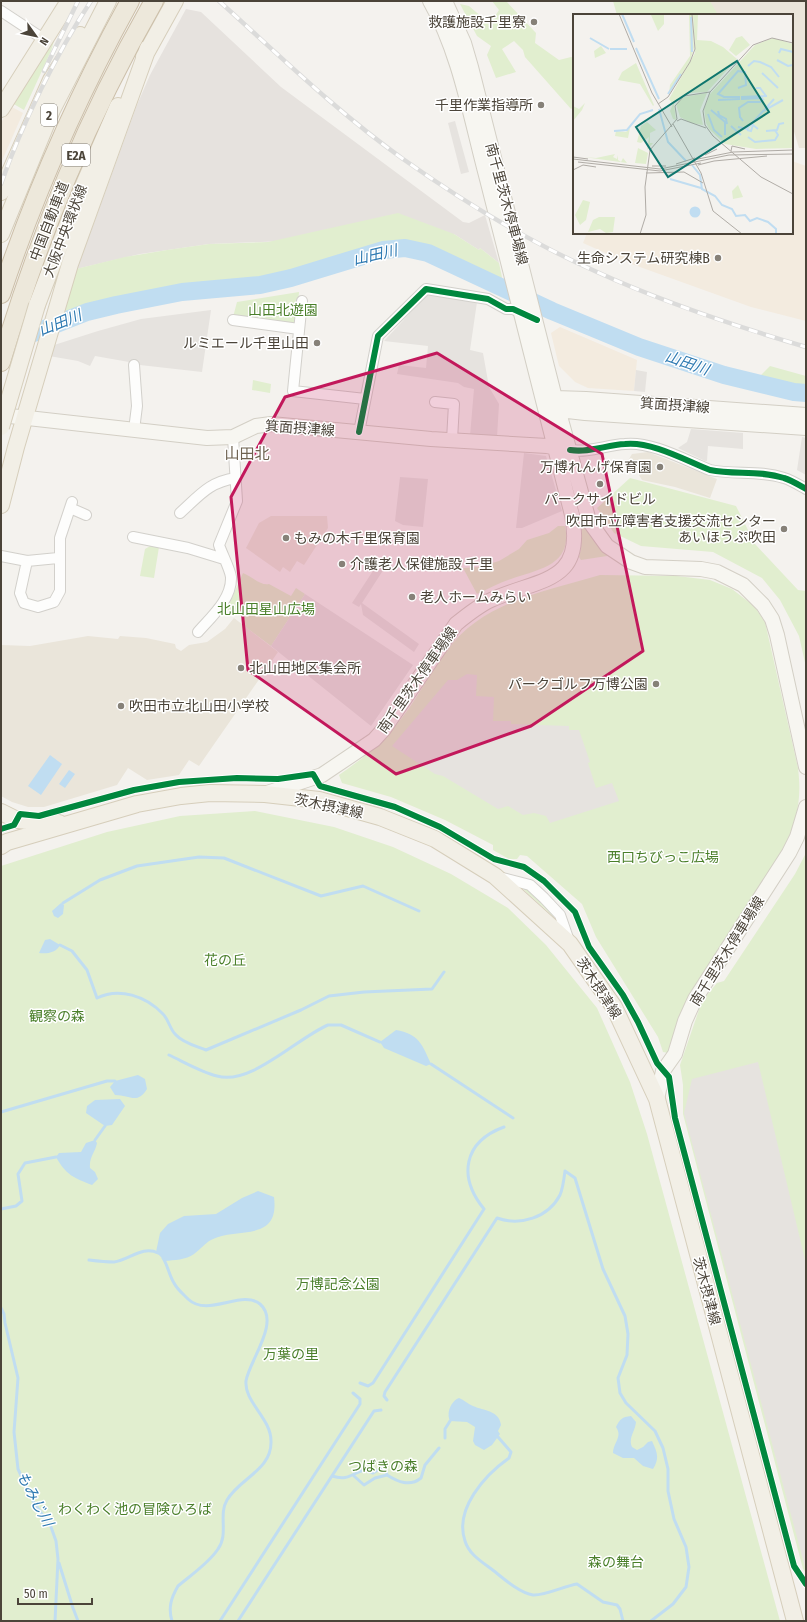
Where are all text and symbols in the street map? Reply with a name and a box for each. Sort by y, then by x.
place label: 救護施設千里寮 [428,14,526,31]
inset map [573,14,793,234]
north arrow [16,16,56,56]
marker: 救護施設千里寮 [529,17,539,27]
text: N [37,35,51,47]
place label: 千里作業指導所 [435,97,533,114]
marker: 千里作業指導所 [536,100,546,110]
road number: 2 [41,104,57,126]
street label: 南千里茨木停車場線 [482,141,531,267]
road number: E2A [62,144,90,166]
street label: 中国自動車道 [26,179,72,263]
street label: 大阪中央環状線 [40,182,91,280]
water label: 山田川 [351,241,401,269]
place label: 生命システム研究棟B [577,250,710,267]
marker: 生命システム研究棟B [713,253,723,263]
park label: 山田北遊園 [248,302,318,319]
water label: 山田川 [36,305,86,340]
place label: ルミエール千里山田 [183,335,309,352]
marker: ルミエール千里山田 [312,338,322,348]
water label: 山田川 [663,347,713,379]
street label: 箕面摂津線 [639,395,710,416]
street label: 箕面摂津線 [264,418,335,439]
district label: 山田北 [224,445,270,463]
place label: 万博れんげ保育園 [540,459,652,476]
marker: 万博れんげ保育園 [655,462,665,472]
marker: パークサイドビル [595,479,605,489]
place label: パークサイドビル [544,491,656,508]
place label: 吹田市立障害者支援交流センター あいほうぷ吹田 [566,513,776,546]
marker: 吹田市立障害者支援交流センター あいほうぷ吹田 [779,524,789,534]
place label: もみの木千里保育園 [294,530,420,547]
marker: もみの木千里保育園 [281,533,291,543]
place label: 介護老人保健施設 千里 [350,556,493,573]
marker: 介護老人保健施設 千里 [337,559,347,569]
place label: 老人ホームみらい [420,589,532,606]
marker: 老人ホームみらい [407,592,417,602]
park label: 北山田星山広場 [217,601,315,618]
street label: 南千里茨木停車場線 [374,624,461,737]
place label: 北山田地区集会所 [249,660,361,677]
marker: 北山田地区集会所 [236,663,246,673]
place label: パークゴルフ万博公園 [508,676,648,693]
marker: パークゴルフ万博公園 [651,679,661,689]
place label: 吹田市立北山田小学校 [129,698,269,715]
marker: 吹田市立北山田小学校 [116,701,126,711]
street label: 茨木摂津線 [293,791,365,822]
park label: 西口ちびっこ広場 [607,849,719,866]
street label: 南千里茨木停車場線 [687,893,768,1009]
park label: 花の丘 [204,952,246,969]
street label: 茨木摂津線 [572,954,625,1022]
park label: 観察の森 [29,1008,85,1025]
street label: 茨木摂津線 [689,1255,724,1327]
park label: 万博記念公園 [296,1276,380,1293]
park label: 万葉の里 [263,1346,319,1363]
park label: つばきの森 [348,1458,418,1475]
water label: もみじ川 [13,1468,58,1531]
park label: わくわく池の冒険ひろば [58,1501,212,1518]
park label: 森の舞台 [588,1554,644,1571]
scale bar [18,1580,92,1606]
text: 50 m [24,1587,48,1601]

